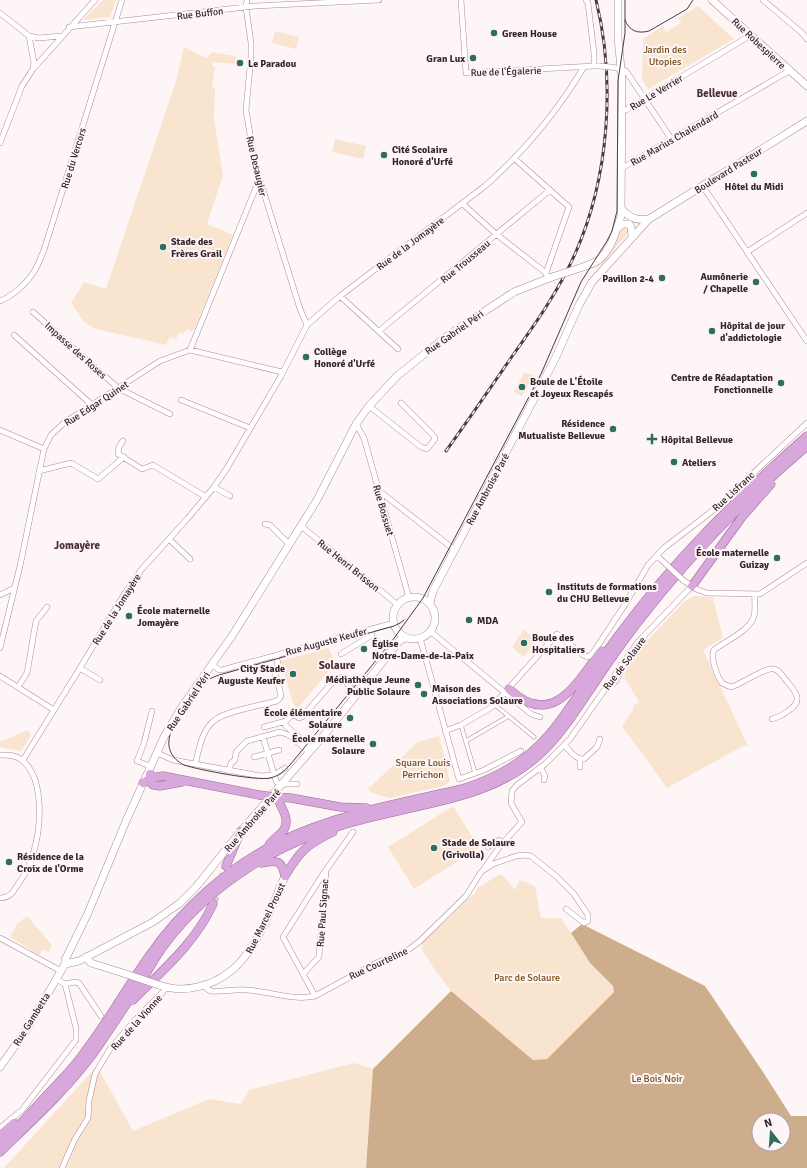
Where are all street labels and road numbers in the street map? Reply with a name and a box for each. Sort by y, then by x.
street label: Rue Buffon [176,5,224,23]
street label: Rue Robespierre [729,16,788,72]
street label: Rue de l'Égalerie [470,64,542,79]
street label: Rue Le Verrier [628,72,685,113]
street label: Rue Marius Chalendard [629,109,720,169]
street label: Rue du Vercors [59,126,89,190]
street label: Rue Desaugier [243,135,269,198]
street label: Boulevard Pasteur [692,145,765,196]
street label: Rue de la Jomayère [374,214,447,273]
street label: Rue Trousseau [438,237,493,286]
street label: Rue Gabriel Péri [423,308,486,357]
street label: Impasse des Roses [42,320,109,382]
street label: Rue Edgar Quinet [62,378,131,429]
street label: Rue Ambroise Paré [464,451,512,528]
street label: Rue Lisfranc [710,469,757,514]
street label: Rue Bossuet [370,483,396,538]
street label: Rue Henri Brisson [315,537,382,594]
street label: Rue de la Jomayère [90,572,144,647]
street label: Rue Auguste Keufer [284,625,369,659]
street label: Rue de Solaure [601,635,649,693]
street label: Rue Gabriel Péri [165,670,213,733]
street label: Rue Ambroise Paré [222,787,283,855]
street label: Rue Paul Signac [315,878,331,948]
street label: Rue Marcel Proust [244,881,288,956]
street label: Rue Courteline [347,945,410,983]
street label: Rue Gambetta [11,991,53,1048]
street label: Rue de la Vionne [109,992,165,1053]

